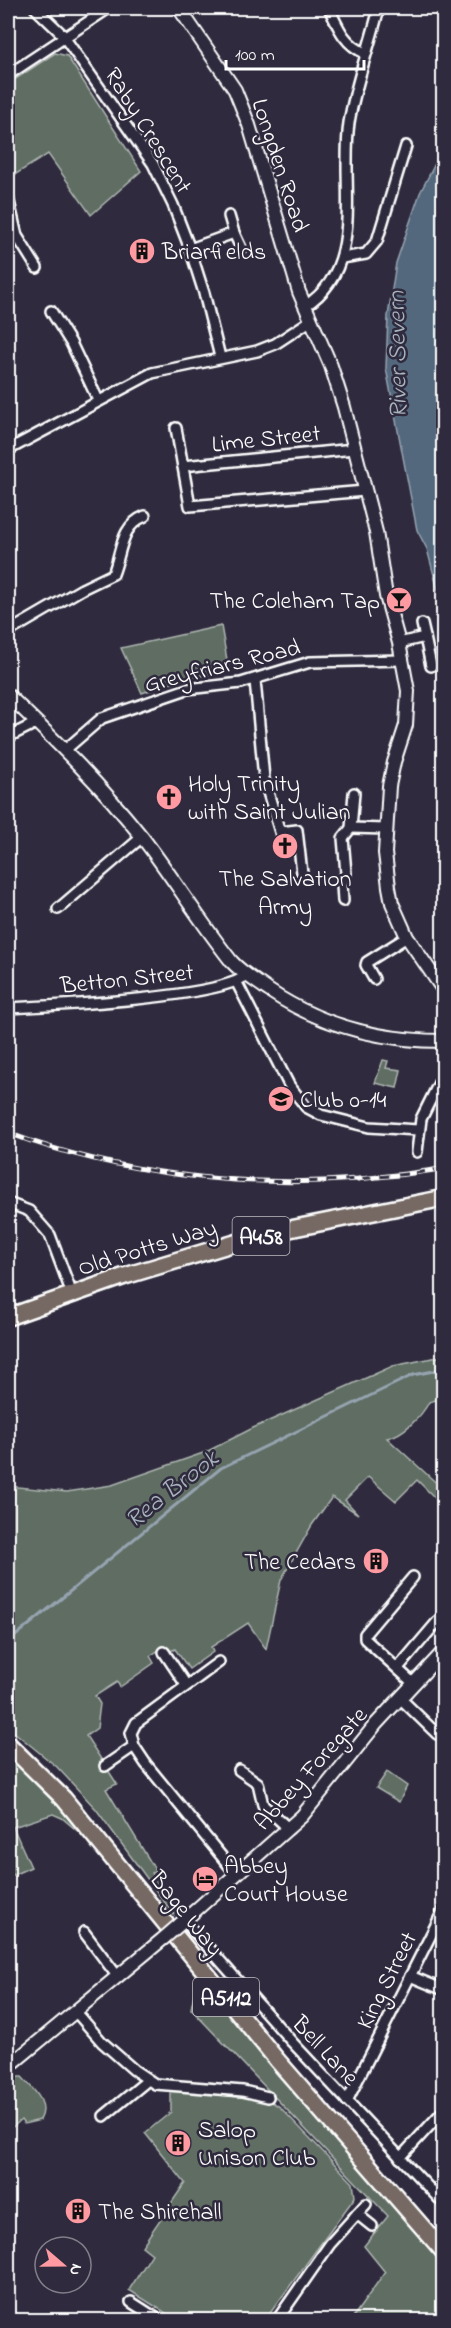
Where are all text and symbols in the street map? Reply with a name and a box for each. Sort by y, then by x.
scale bar [226,33,364,71]
text: 100 m [235,43,275,69]
street label: Raby Crescent [93,61,200,202]
street label: Longden Road [241,95,317,237]
building icon: Briarfields [127,236,157,266]
place label: Briarfields [161,236,266,271]
water label: River Severn [379,290,419,419]
street label: Lime Street [210,417,322,464]
place label: The Coleham Tap [210,585,380,620]
bar icon: The Coleham Tap [384,585,414,615]
street label: Greyfriars Road [141,631,305,705]
place label: Holy Trinity with Saint Julian [188,768,351,831]
church icon: Holy Trinity with Saint Julian [154,782,184,812]
church icon: The Salvation Army [270,831,300,861]
place label: The Salvation Army [218,863,352,927]
street label: Betton Street [58,956,196,1005]
school or university icon: Club 0-14 [266,1084,296,1114]
place label: Club 0-14 [300,1084,387,1119]
street label: Old Potts Way [74,1212,222,1288]
road number: A458 [232,1217,290,1255]
water label: Rea Brook [118,1441,229,1539]
place label: The Cedars [244,1546,356,1581]
building icon: The Cedars [361,1546,391,1576]
street label: Abbey Foregate [247,1700,378,1840]
place label: Abbey Court House [224,1850,348,1913]
street label: Bage Way [138,1863,231,1966]
hotel icon: Abbey Court House [190,1864,220,1894]
street label: King Street [349,1926,428,2036]
road number: A5112 [193,1978,259,2016]
street label: Bell Lane [282,2008,366,2095]
place label: Salop Unison Club [198,2114,316,2177]
building icon: Salop Unison Club [163,2128,193,2158]
building icon: The Shirehall [63,2196,93,2226]
place label: The Shirehall [98,2196,222,2231]
north arrow [33,2235,93,2295]
text: N [62,2260,88,2279]

